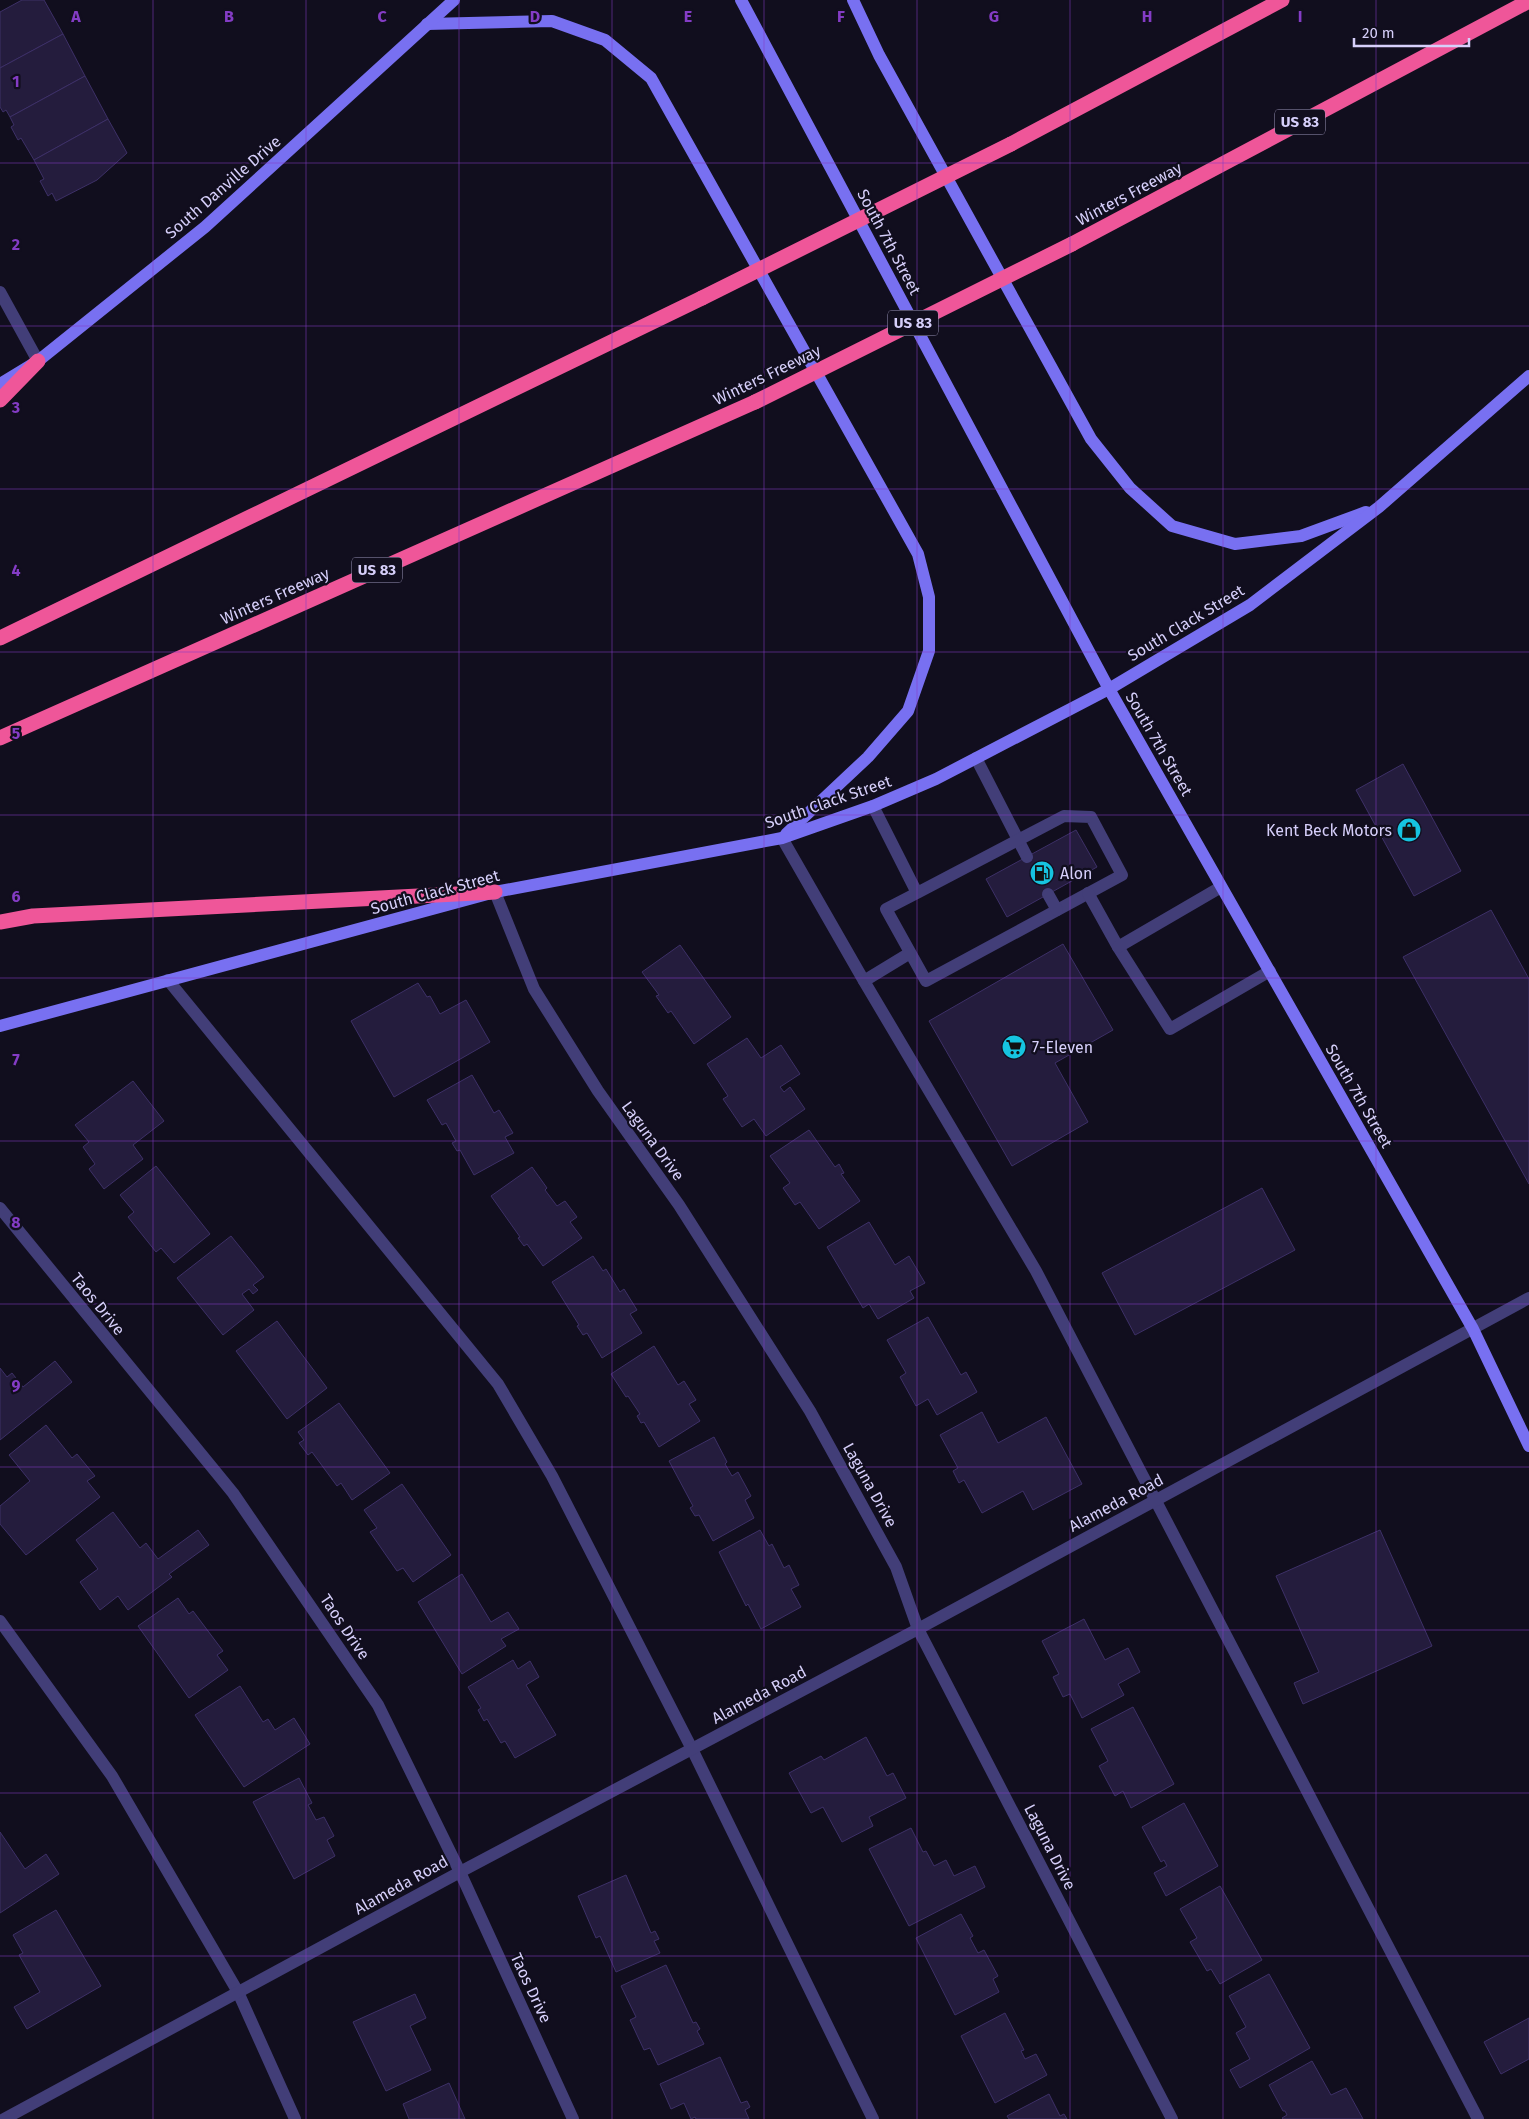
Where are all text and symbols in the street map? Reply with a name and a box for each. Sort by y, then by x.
text: A [70,7,81,26]
text: B [224,7,234,26]
text: C [377,7,387,26]
text: D [530,7,540,26]
text: E [684,7,692,26]
text: F [837,7,845,26]
text: G [989,7,999,26]
text: H [1142,7,1152,26]
text: I [1298,7,1302,26]
scale bar [1354,15,1469,47]
text: 20 m [1362,24,1395,42]
text: 1 [12,72,20,91]
road number: US 83 [1275,110,1325,134]
street label: South Danville Drive [161,132,285,242]
street label: Winters Freeway [1073,158,1185,230]
street label: South 7th Street [853,186,925,298]
text: 2 [12,235,20,254]
road number: US 83 [888,310,938,336]
street label: Winters Freeway [710,341,824,409]
text: 3 [11,398,20,417]
road number: US 83 [352,558,402,582]
text: 4 [11,561,21,580]
street label: Winters Freeway [218,563,332,628]
street label: South Clack Street [1124,581,1248,665]
street label: South 7th Street [1122,689,1197,799]
text: 5 [12,724,21,743]
street label: South Clack Street [762,771,894,833]
shop icon: Kent Beck Motors [1396,817,1422,843]
place label: Kent Beck Motors [1266,821,1392,840]
fuel station icon: Alon [1029,860,1055,886]
place label: Alon [1060,864,1093,883]
street label: South Clack Street [369,866,502,918]
text: 6 [11,887,21,906]
supermarket icon: 7-Eleven [1001,1034,1027,1060]
place label: 7-Eleven [1032,1038,1093,1057]
street label: South 7th Street [1322,1041,1397,1151]
text: 7 [12,1050,20,1069]
street label: Laguna Drive [618,1098,688,1184]
text: 8 [11,1213,21,1232]
street label: Taos Drive [67,1269,129,1339]
text: 9 [12,1376,21,1395]
street label: Laguna Drive [839,1439,901,1531]
street label: Alameda Road [1065,1470,1167,1536]
street label: Taos Drive [316,1591,374,1663]
street label: Alameda Road [708,1662,810,1728]
street label: Laguna Drive [1020,1801,1080,1893]
street label: Alameda Road [351,1851,451,1919]
street label: Taos Drive [507,1950,555,2026]

